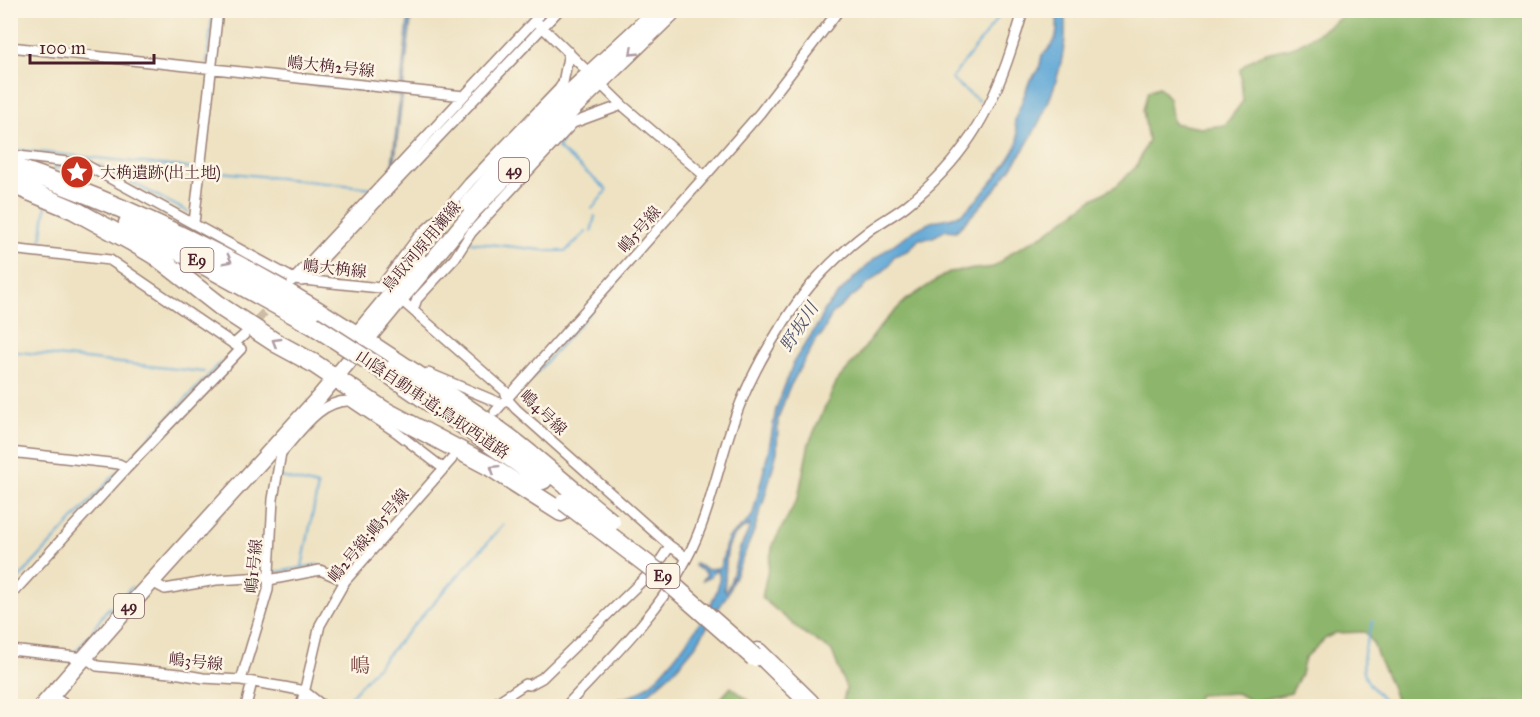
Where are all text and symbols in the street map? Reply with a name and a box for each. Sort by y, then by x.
scale bar [30,27,154,65]
text: 100 m [39,37,86,59]
one-way arrow [629,44,640,55]
street label: 嶋大桷2号線 [286,52,376,81]
place icon: 大桷遺跡(出土地) [59,154,95,190]
road number: 49 [499,158,529,182]
place label: 大桷遺跡(出土地) [100,163,221,183]
street label: 鳥取河原用瀬線 [378,197,465,295]
street label: 嶋5号線 [614,202,665,256]
road number: E9 [180,248,214,272]
one-way arrow [222,253,232,264]
street label: 嶋大桷線 [302,256,368,281]
water label: 野坂川 [775,297,824,356]
one-way arrow [272,338,282,350]
street label: 山陰自動車道;鳥取西道路 [353,346,513,463]
street label: 嶋4号線 [517,386,571,439]
one-way arrow [490,465,500,477]
street label: 嶋2号線;嶋5号線 [324,485,413,586]
street label: 嶋1号線 [241,538,266,594]
road number: E9 [646,564,680,588]
road number: 49 [114,594,144,618]
street label: 嶋3号線 [168,649,224,674]
district label: 嶋 [350,653,370,677]

